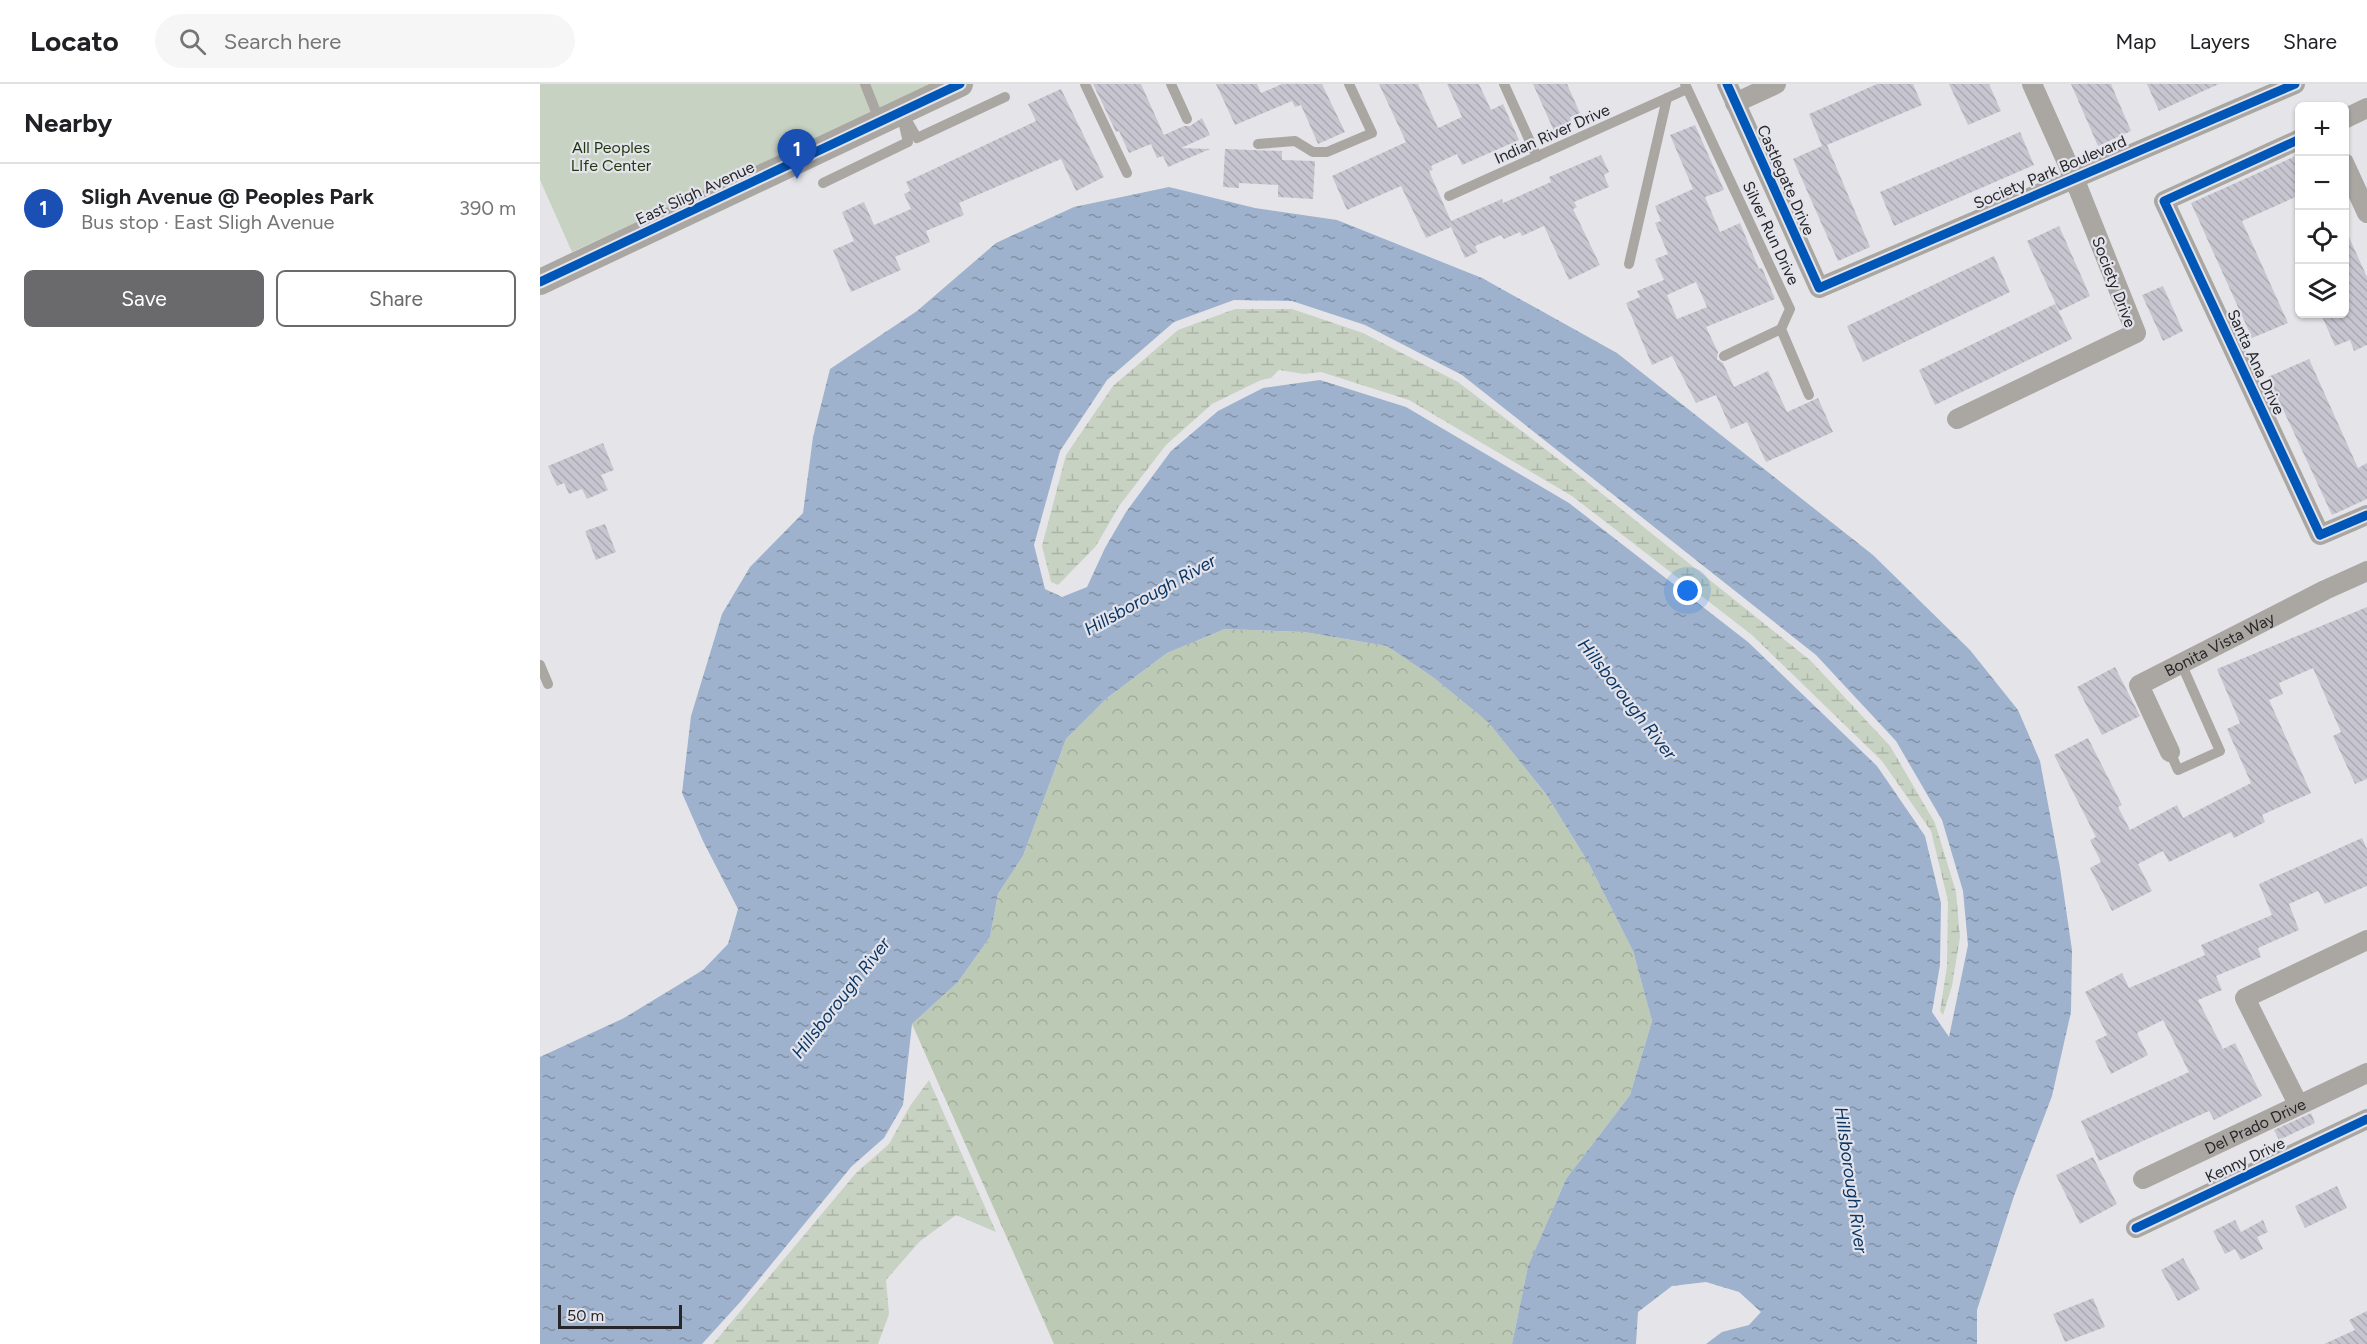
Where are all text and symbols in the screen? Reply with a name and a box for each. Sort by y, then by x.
search box [155,14,575,68]
text: Locato [30,24,119,58]
icon: search [176,25,209,58]
text: Search here [224,28,341,55]
text: Map [2116,29,2156,54]
text: Layers [2189,29,2250,54]
text: Share [2283,29,2337,54]
street label: Indian River Drive [1491,100,1613,168]
map controls [2295,102,2349,318]
button: + [2295,102,2349,156]
text: Nearby [24,107,112,139]
street label: Castlegate Drive [1753,122,1819,238]
pin: 1 [778,130,816,179]
street label: Society Park Boulevard [1971,131,2129,213]
park label: All Peoples LIfe Center [571,138,652,175]
button: − [2295,156,2349,210]
street label: East Sligh Avenue [633,157,757,229]
street label: Silver Run Drive [1739,178,1803,288]
text: Sligh Avenue @ Peoples Park [81,183,374,210]
text: 1 [39,196,48,220]
text: 390 m [459,196,516,220]
text: Bus stop · East Sligh Avenue [81,210,335,234]
button: locate [2295,210,2349,264]
street label: Society Drive [2088,234,2140,330]
button: layers [2295,264,2349,318]
button: Save [24,270,264,327]
button: Share [276,270,516,327]
street label: Santa Ana Drive [2223,306,2289,418]
water label: Hillsborough River [1080,549,1221,640]
your location [1673,576,1702,605]
street label: Bonita Vista Way [2161,608,2278,680]
water label: Hillsborough River [1573,634,1682,765]
water label: Hillsborough River [787,932,896,1063]
street label: Del Prado Drive [2201,1094,2309,1158]
water label: Hillsborough River [1830,1105,1872,1255]
street label: Kenny Drive [2202,1133,2288,1187]
scale bar [558,1302,682,1330]
text: 50 m [567,1306,604,1325]

